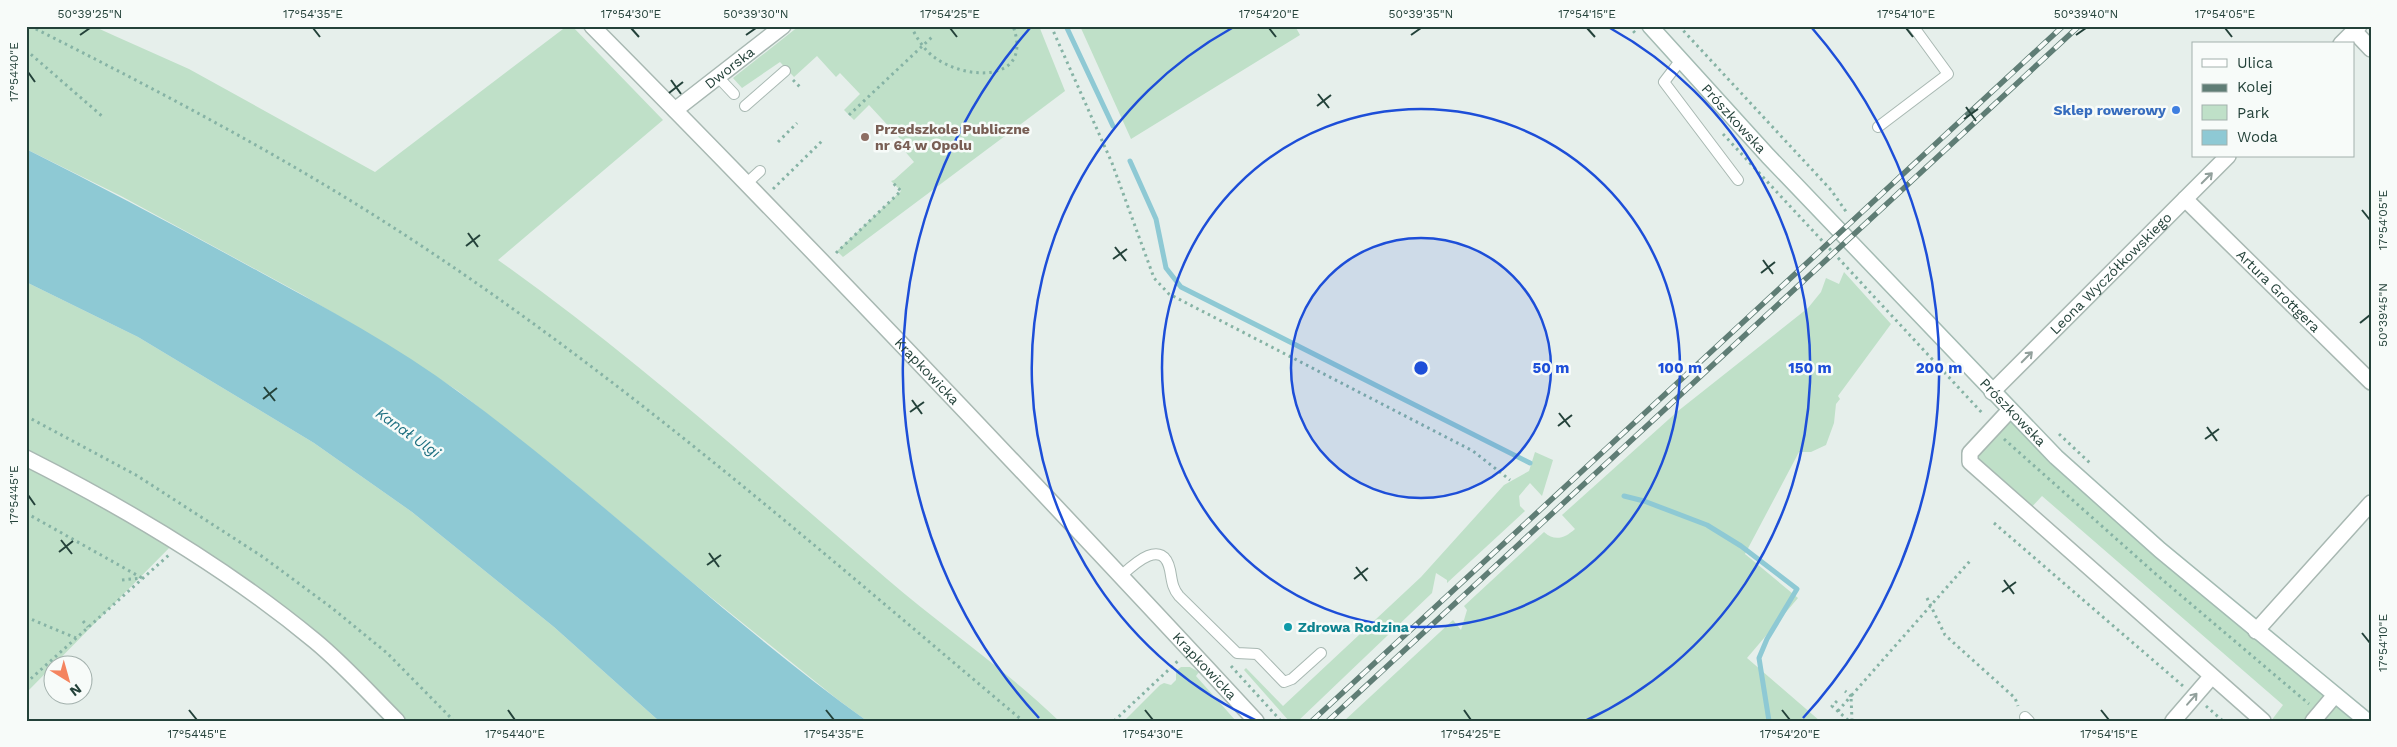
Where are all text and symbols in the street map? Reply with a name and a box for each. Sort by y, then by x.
text: 50°39'25"N [58,7,122,21]
text: 17°54'35"E [283,7,343,21]
text: 17°54'30"E [601,7,662,21]
text: 50°39'30"N [723,7,789,21]
text: 17°54'25"E [920,7,980,21]
text: 17°54'20"E [1239,7,1300,21]
text: 50°39'35"N [1389,7,1453,21]
text: 17°54'15"E [1558,7,1616,21]
text: 17°54'10"E [1877,7,1935,21]
text: 50°39'40"N [2054,7,2118,21]
text: 17°54'05"E [2195,7,2256,21]
text: 17°54'40"E [7,42,21,102]
legend [2192,42,2354,158]
street label: Dworska [701,43,757,92]
text: Ulica [2237,54,2274,72]
text: Kolej [2237,78,2272,96]
street label: Prószkowska [1699,81,1770,157]
place label: Sklep rowerowy [2054,102,2166,118]
marker: Sklep rowerowy [2170,104,2182,116]
text: Park [2237,104,2270,122]
place label: Przedszkole Publiczne nr 64 w Opolu [875,121,1030,153]
text: Woda [2237,128,2278,146]
marker: Przedszkole Publiczne nr 64 w Opolu [859,131,871,143]
one-way arrow [2200,172,2213,184]
text: 17°54'05"E [2376,189,2390,250]
street label: Leona Wyczółkowskiego [2047,209,2175,337]
street label: Artura Grottgera [2233,246,2324,335]
text: 50°39'45"N [2376,283,2390,347]
street label: Krapkowicka [892,334,963,408]
one-way arrow [2021,351,2033,364]
centre of rings [1412,359,1430,377]
text: 50 m [1533,359,1569,377]
text: 100 m [1658,359,1702,377]
text: 150 m [1788,359,1832,377]
text: 200 m [1916,359,1962,377]
street label: Prószkowska [1977,375,2049,449]
water label: Kanał Ulgi [372,404,445,462]
text: 17°54'45"E [7,465,21,525]
text: 17°54'10"E [2376,614,2390,672]
place label: Zdrowa Rodzina [1298,619,1410,635]
marker: Zdrowa Rodzina [1282,621,1294,633]
street label: Krapkowicka [1169,629,1240,703]
north arrow [42,654,92,704]
text: N [67,681,85,700]
one-way arrow [2186,693,2197,706]
text: 17°54'45"E [167,727,227,741]
text: 17°54'40"E [485,727,545,741]
text: 17°54'35"E [804,727,864,741]
text: 17°54'30"E [1123,727,1184,741]
text: 17°54'25"E [1441,727,1501,741]
text: 17°54'20"E [1760,727,1821,741]
text: 17°54'15"E [2080,727,2138,741]

